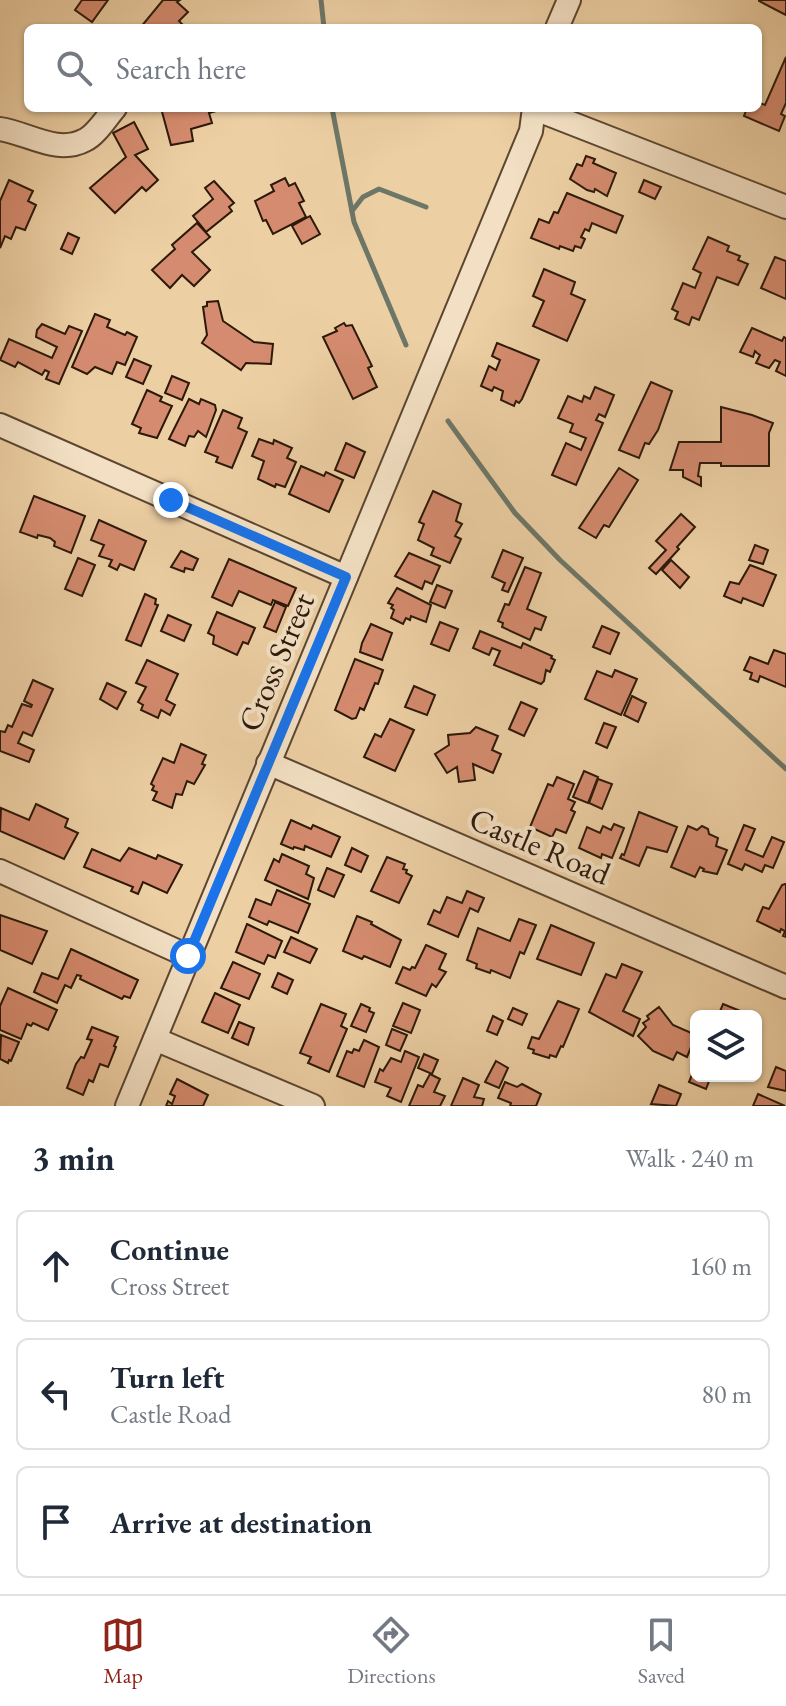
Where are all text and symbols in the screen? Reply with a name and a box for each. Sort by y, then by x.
search box [24,24,762,112]
icon: search [52,46,96,90]
text: Search here [116,49,246,88]
route end [153,482,189,518]
street label: Cross Street [228,586,324,738]
street label: Castle Road [463,797,618,895]
route start [170,938,206,974]
map controls [690,1010,762,1082]
button: layers [690,1010,762,1082]
text: 3 min [32,1136,115,1180]
text: Walk · 240 m [626,1141,754,1175]
text: Continue [110,1230,229,1269]
icon: ahead [34,1244,78,1288]
text: 160 m [689,1249,752,1283]
text: Cross Street [110,1269,229,1303]
text: Turn left [110,1358,224,1397]
icon: left [34,1372,78,1416]
text: 80 m [702,1377,752,1411]
text: Castle Road [110,1397,231,1431]
icon: arrive [34,1500,78,1544]
text: Arrive at destination [110,1503,372,1542]
tab: Map [101,1613,145,1690]
tab: Directions [347,1613,436,1690]
tab: Saved [638,1613,685,1690]

